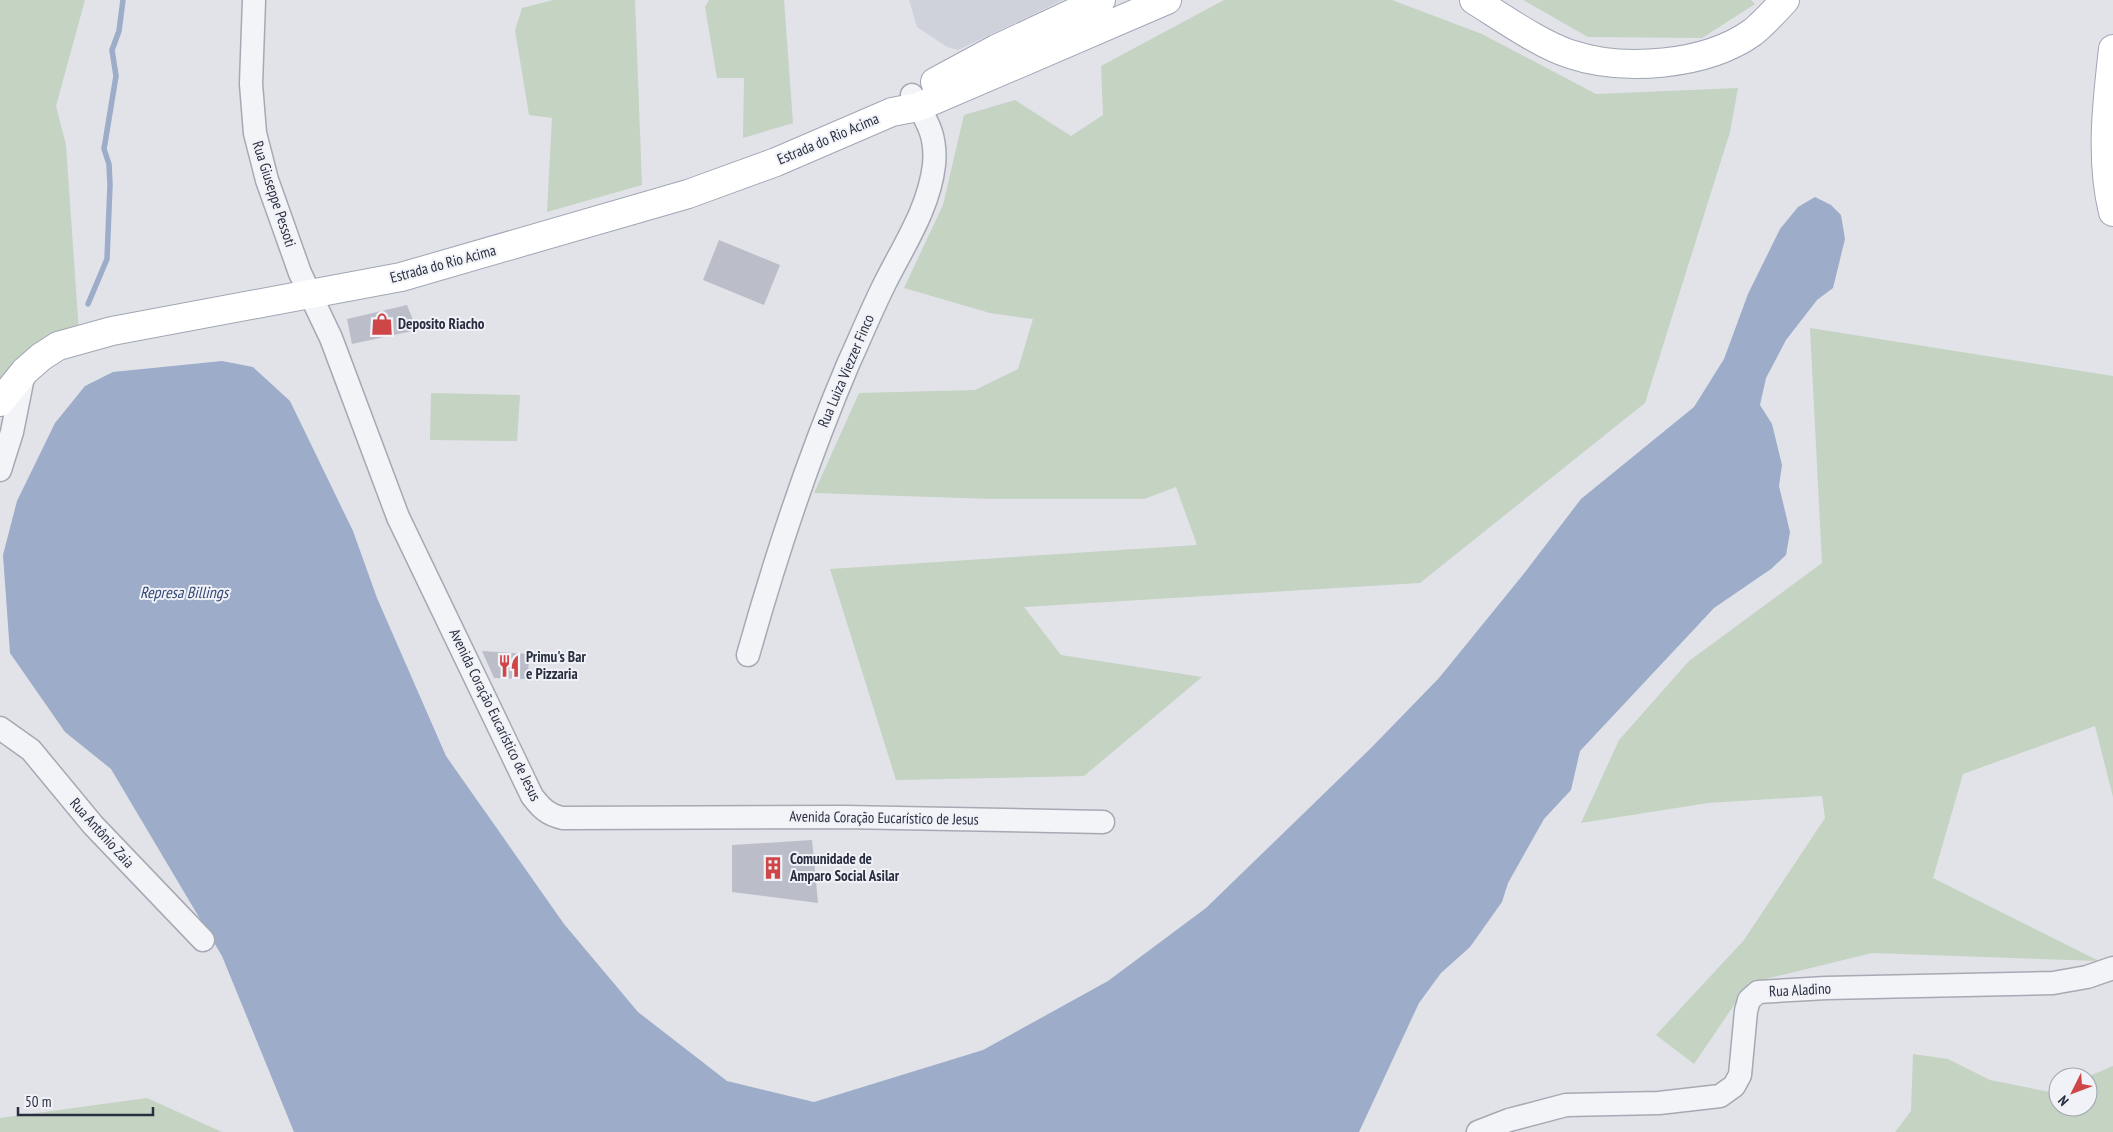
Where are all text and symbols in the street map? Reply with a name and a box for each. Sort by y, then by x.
street label: Estrada do Rio Acima [774,109,881,168]
street label: Rua Giuseppe Pessoti [248,138,301,249]
street label: Estrada do Rio Acima [388,240,498,287]
shop icon: Deposito Riacho [369,311,395,337]
street label: Rua Luiza Viezzer Finco [813,311,878,430]
place label: Deposito Riacho [398,314,485,333]
water label: Represa Billings [140,582,230,602]
street label: Avenida Coração Eucarístico de Jesus [445,626,545,804]
place label: Primu's Bar e Pizzaria [526,647,586,683]
restaurant icon: Primu's Bar e Pizzaria [496,653,522,679]
street label: Rua Antônio Zaia [66,794,139,872]
street label: Avenida Coração Eucarístico de Jesus [789,806,979,829]
place label: Comunidade de Amparo Social Asilar [789,849,900,885]
building icon: Comunidade de Amparo Social Asilar [760,855,786,881]
street label: Rua Aladino [1769,978,1831,1001]
north arrow [2048,1067,2098,1117]
scale bar [18,1084,152,1116]
text: 50 m [25,1092,51,1111]
text: N [2054,1092,2073,1110]

